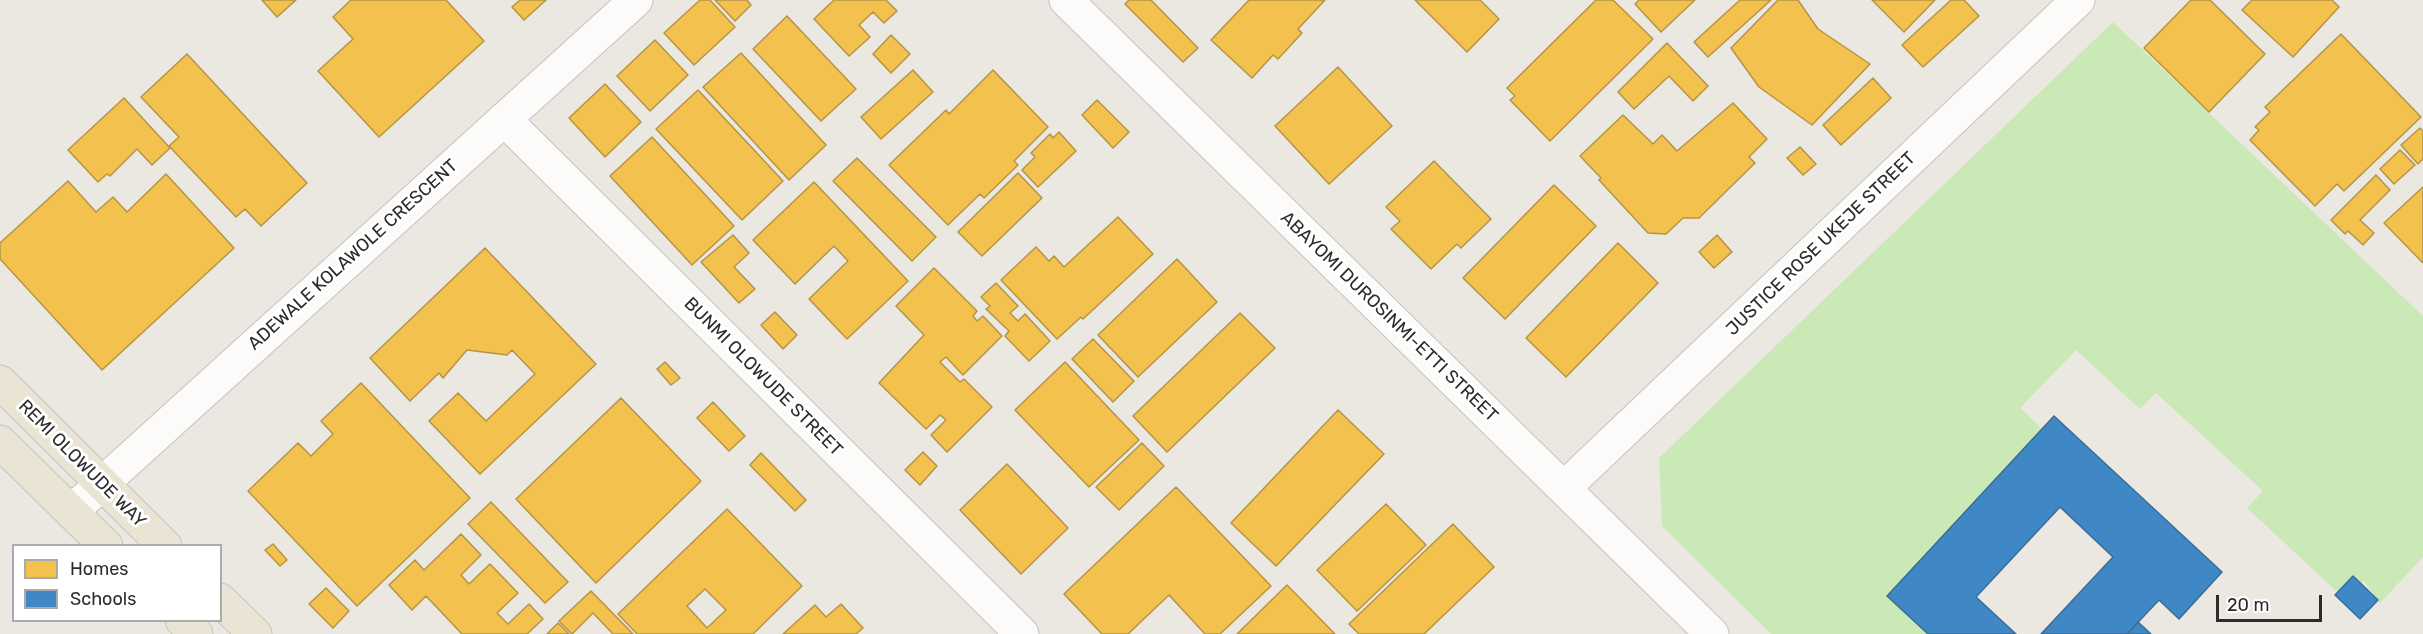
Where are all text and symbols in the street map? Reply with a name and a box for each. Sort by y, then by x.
street label: JUSTICE ROSE UKEJE STREET [1722,148,1920,340]
street label: ADEWALE KOLAWOLE CRESCENT [244,155,462,355]
street label: ABAYOMI DUROSINMI-ETTI STREET [1276,207,1502,427]
street label: BUNMI OLOWUDE STREET [679,293,847,461]
street label: REMI OLOWUDE WAY [14,396,150,532]
legend [12,544,222,622]
text: Homes [70,558,128,580]
scale bar [2219,583,2326,621]
text: Schools [70,588,136,610]
text: 20 m [2227,594,2269,616]

